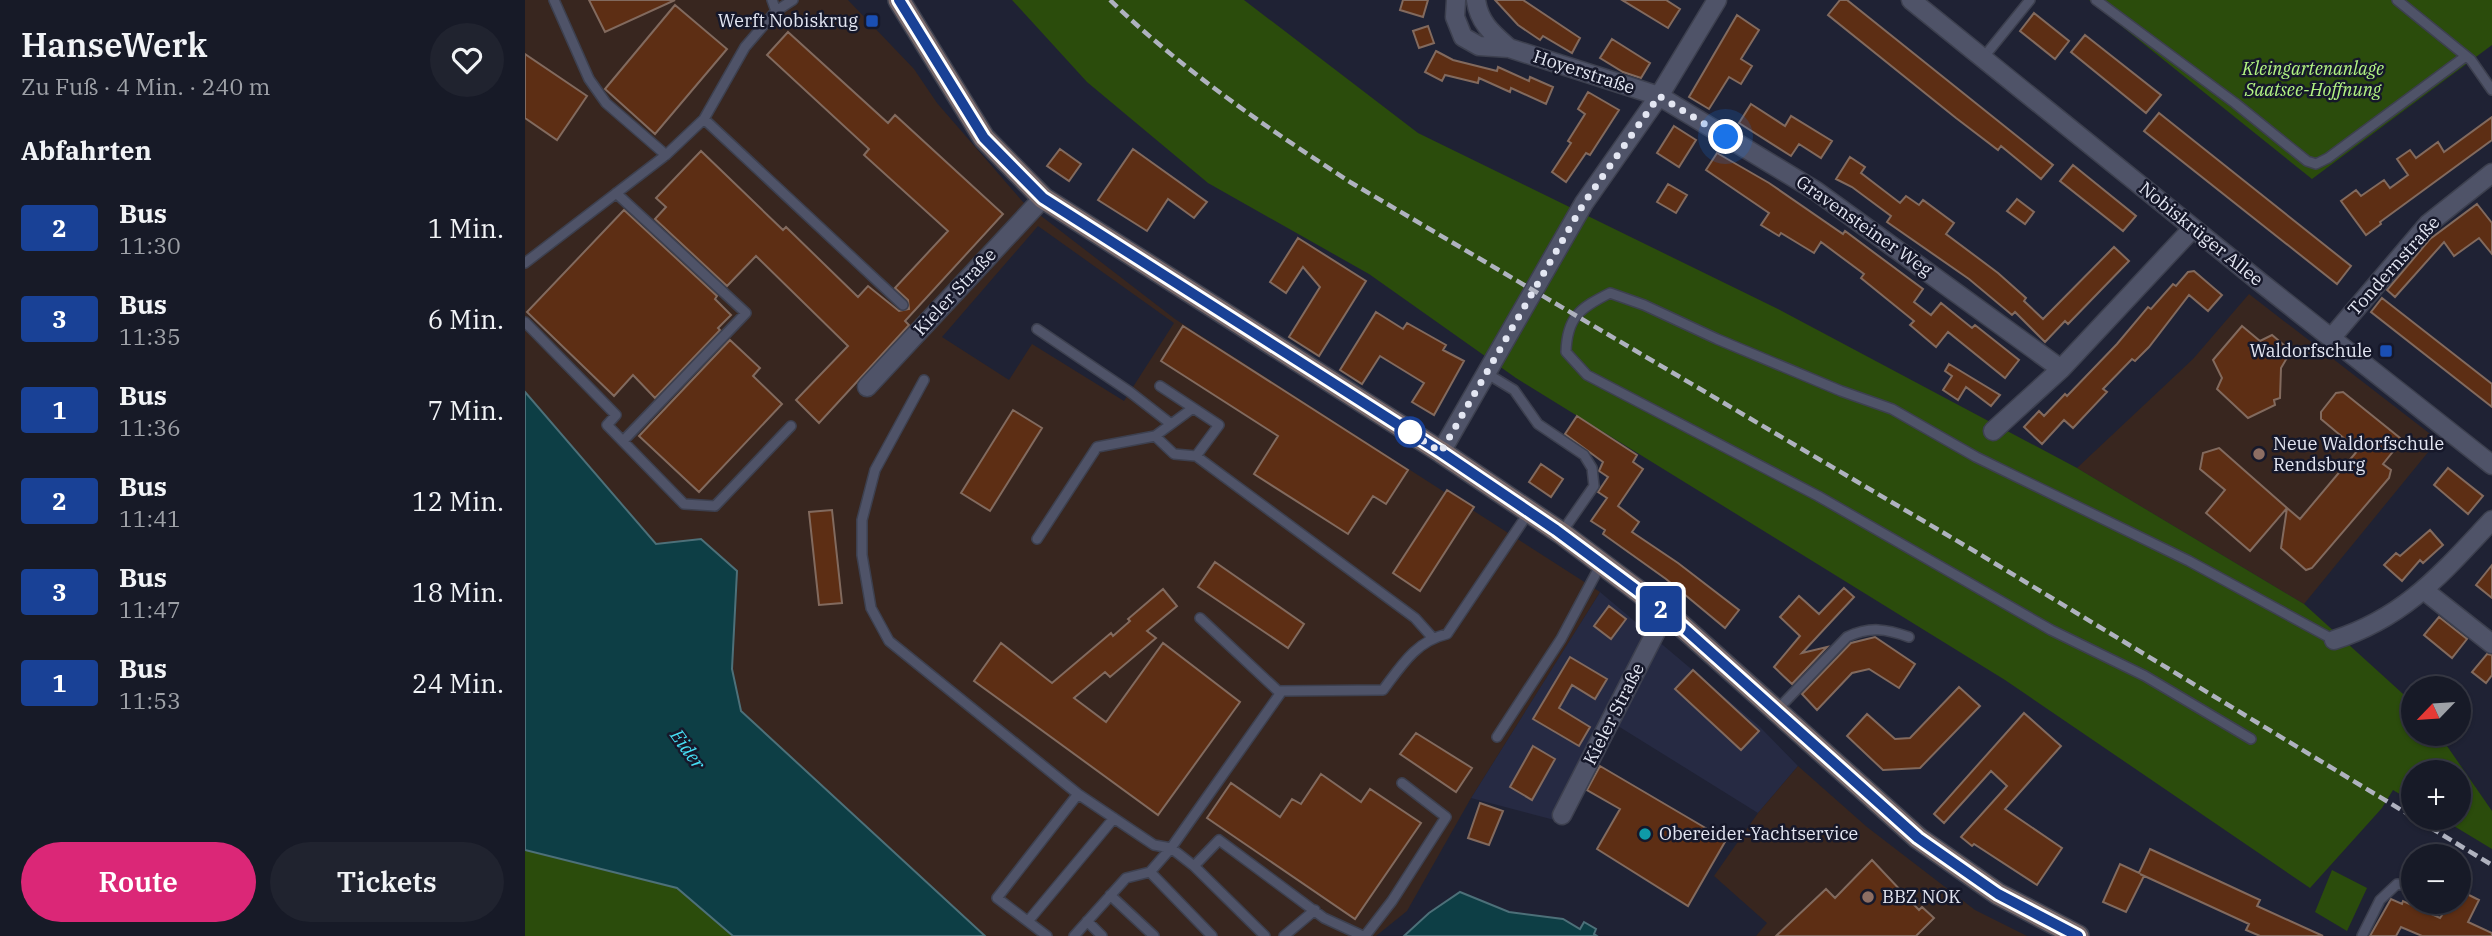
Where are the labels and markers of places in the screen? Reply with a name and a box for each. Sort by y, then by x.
place label: Werft Nobiskrug [718,9,858,32]
marker: Werft Nobiskrug [864,13,880,29]
place label: Waldorfschule [2249,339,2372,362]
marker: Waldorfschule [2378,343,2394,359]
unlabelled marker [1395,417,1425,447]
place label: Neue Waldorfschule Rendsburg [2273,432,2444,476]
marker: Neue Waldorfschule Rendsburg [2251,446,2267,462]
place label: Obereider-Yachtservice [1659,822,1858,845]
marker: Obereider-Yachtservice [1637,826,1653,842]
place label: BBZ NOK [1882,885,1961,908]
marker: BBZ NOK [1860,889,1876,905]

